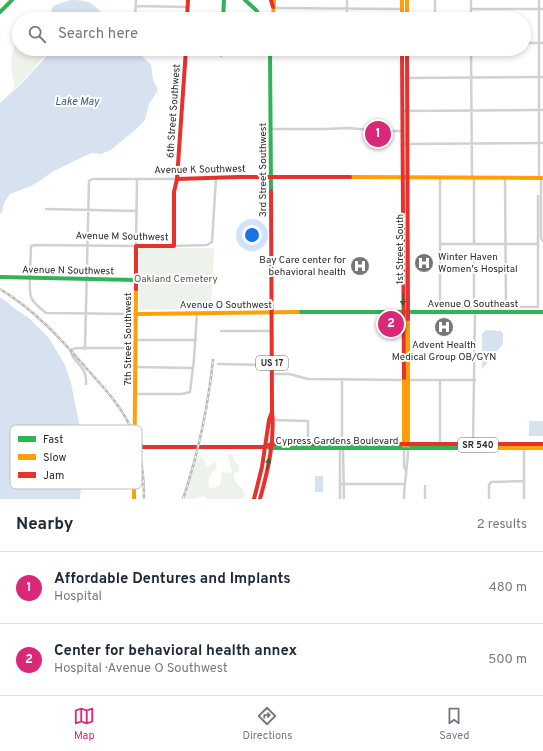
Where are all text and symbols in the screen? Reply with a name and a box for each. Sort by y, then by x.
search box [12,12,531,56]
icon: search [26,23,48,45]
text: Search here [58,25,138,44]
street label: 6th Street Southwest [164,63,184,158]
water label: Lake May [55,95,100,109]
pin: 1 [365,119,391,149]
street label: 3rd Street Southwest [257,123,270,217]
street label: Avenue K Southwest [154,163,246,177]
street label: 1st Street South [394,214,407,284]
your location [242,225,262,245]
street label: Avenue M Southwest [75,230,169,244]
place label: Winter Haven Women's Hospital [438,251,518,276]
hospital icon: Winter Haven Women's Hospital [413,252,435,274]
place label: Bay Care center for behavioral health [259,254,346,279]
hospital icon: Bay Care center for behavioral health [349,255,371,277]
street label: Avenue N Southwest [22,264,114,278]
park label: Oakland Cemetery [134,273,218,286]
street label: 7th Street Southwest [122,292,135,386]
one-way arrow [400,294,406,307]
street label: Avenue O Southeast [428,298,519,311]
street label: Avenue O Southwest [180,299,272,312]
pin: 2 [378,309,404,339]
hospital icon: Advent Health Medical Group OB/GYN [433,316,455,338]
place label: Advent Health Medical Group OB/GYN [392,339,496,364]
road number: US 17 [256,356,288,370]
legend [10,425,142,489]
text: Fast [43,433,63,447]
street label: Cypress Gardens Boulevard [276,435,398,448]
road number: SR 540 [458,438,498,452]
text: Slow [43,451,66,465]
one-way arrow [266,458,272,470]
text: Jam [43,469,64,483]
text: Nearby [16,514,73,536]
text: 2 results [477,517,527,533]
text: Affordable Dentures and Implants [54,570,291,589]
text: 1 [26,580,32,596]
text: 480 m [489,580,527,596]
text: Hospital [54,589,102,605]
text: Center for behavioral health annex [54,642,297,661]
text: 2 [25,652,33,668]
text: 500 m [488,652,527,668]
text: Hospital · Avenue O Southwest [54,661,228,677]
tab: Map [73,705,95,743]
tab: Directions [242,705,292,743]
tab: Saved [439,705,470,743]

